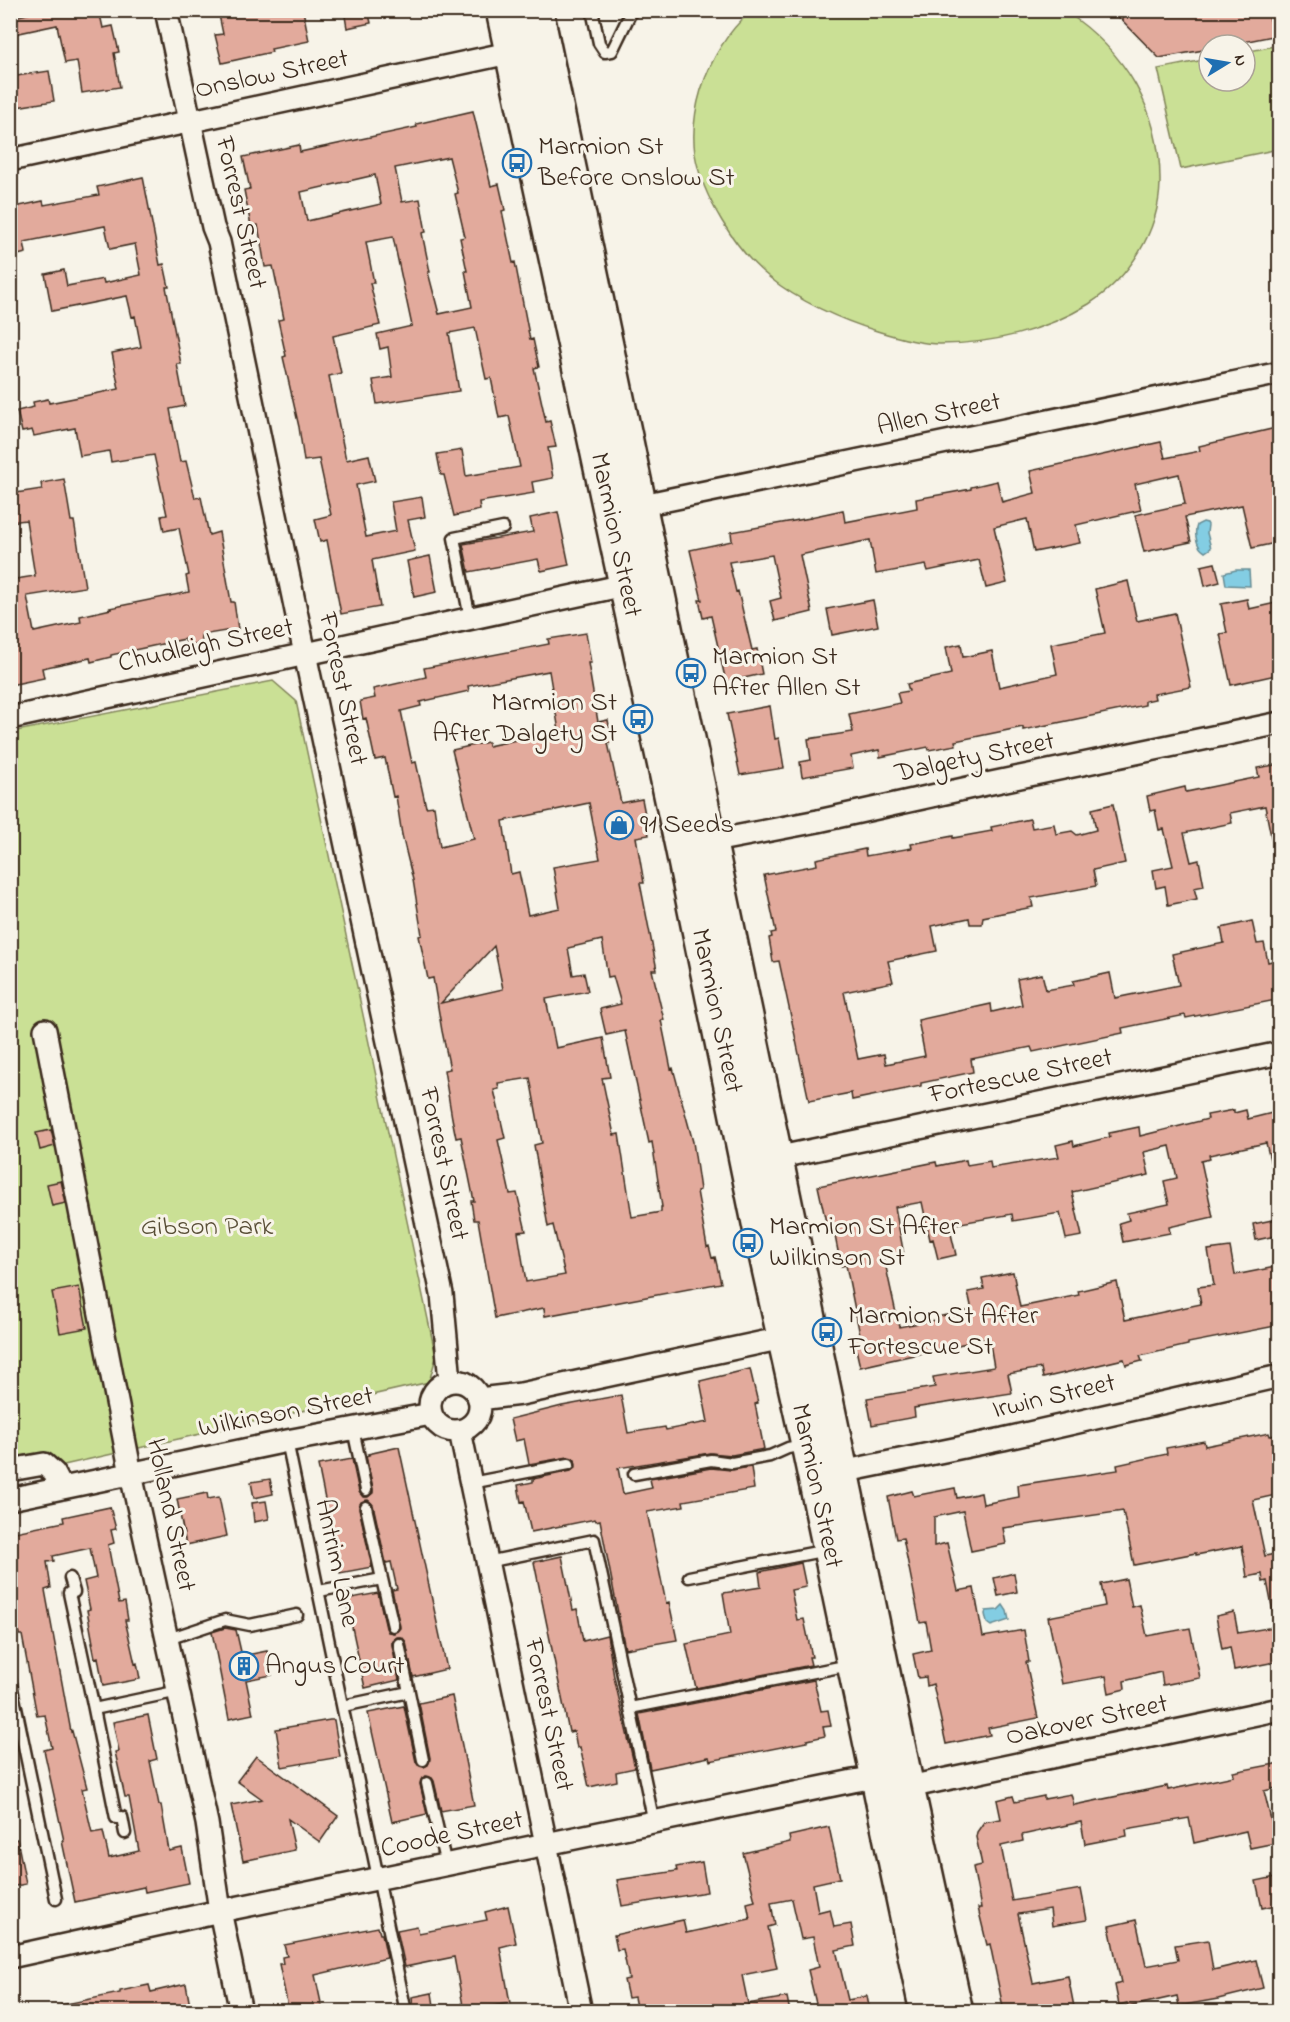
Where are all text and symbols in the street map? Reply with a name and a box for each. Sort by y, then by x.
north arrow [1197,33,1257,93]
street label: Onslow Street [192,40,352,110]
text: N [1227,53,1253,68]
place label: Marmion St Before Onslow St [537,128,735,198]
street label: Forrest Street [203,132,276,293]
bus stop icon: Marmion St Before Onslow St [501,147,533,179]
street label: Allen Street [873,383,1005,447]
street label: Marmion Street [579,449,651,621]
street label: Chudleigh Street [115,608,297,684]
street label: Forrest Street [307,608,377,769]
place label: Marmion St After Allen St [712,638,861,708]
bus stop icon: Marmion St After Allen St [675,657,707,689]
place label: Marmion St After Dalgety St [432,684,617,754]
bus stop icon: Marmion St After Dalgety St [622,703,654,735]
street label: Dalgety Street [891,722,1058,794]
place label: 91 Seeds [640,806,734,845]
shop icon: 91 Seeds [603,809,635,841]
street label: Marmion Street [680,925,752,1097]
street label: Fortescue Street [925,1039,1116,1116]
street label: Forrest Street [408,1083,478,1244]
park label: Gibson Park [141,1208,274,1247]
place label: Marmion St After Wilkinson St [769,1208,960,1278]
bus stop icon: Marmion St After Wilkinson St [732,1227,764,1259]
place label: Marmion St After Fortescue St [847,1297,1039,1367]
bus stop icon: Marmion St After Fortescue St [811,1316,843,1348]
street label: Irwin Street [989,1364,1119,1430]
street label: Wilkinson Street [195,1377,377,1449]
street label: Marmion Street [780,1400,852,1572]
street label: Holland Street [135,1435,205,1595]
street label: Antrim Lane [303,1495,369,1631]
street label: Forrest Street [513,1634,583,1795]
place label: Angus Court [265,1647,405,1686]
building icon: Angus Court [228,1650,260,1682]
street label: Oakover Street [1002,1685,1172,1757]
street label: Coode Street [377,1801,527,1869]

